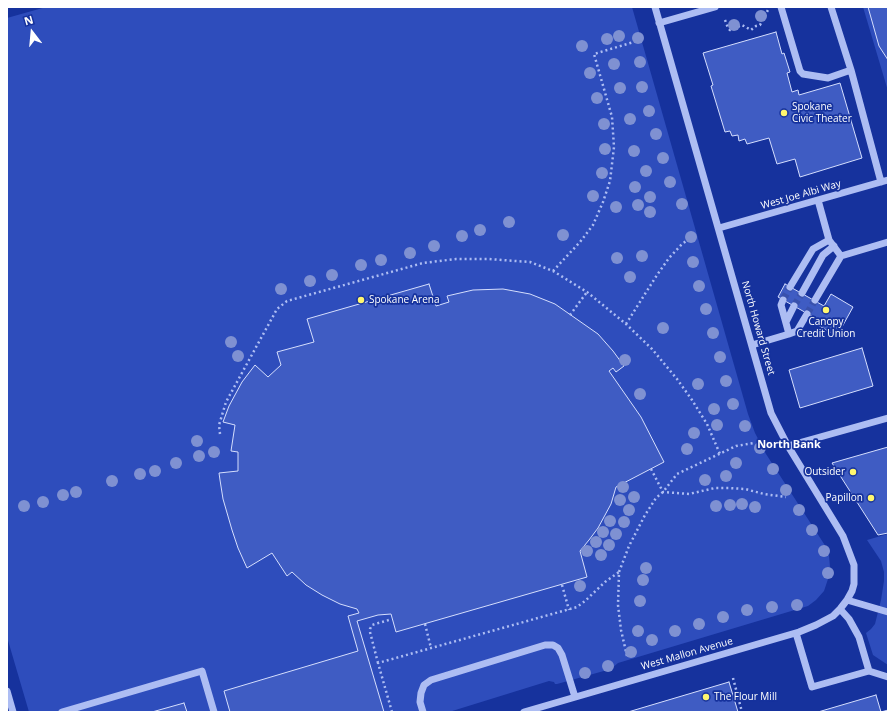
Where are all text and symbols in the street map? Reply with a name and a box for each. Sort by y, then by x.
north arrow [12,12,52,52]
text: N [22,12,35,28]
place label: Spokane Civic Theater [792,101,852,124]
marker: Spokane Civic Theater [779,108,789,118]
street label: West Joe Albi Way [760,178,842,212]
street label: North Howard Street [739,280,777,376]
place label: Spokane Arena [369,294,439,306]
marker: Spokane Arena [356,295,366,305]
marker: Canopy Credit Union [821,305,831,315]
place label: Canopy Credit Union [797,316,855,340]
district label: North Bank [757,438,821,452]
place label: Outsider [804,466,845,478]
marker: Outsider [848,467,858,477]
place label: Papillon [826,492,863,504]
marker: Papillon [866,493,876,503]
street label: West Mallon Avenue [640,635,734,673]
place label: The Flour Mill [714,691,777,703]
marker: The Flour Mill [701,692,711,702]

